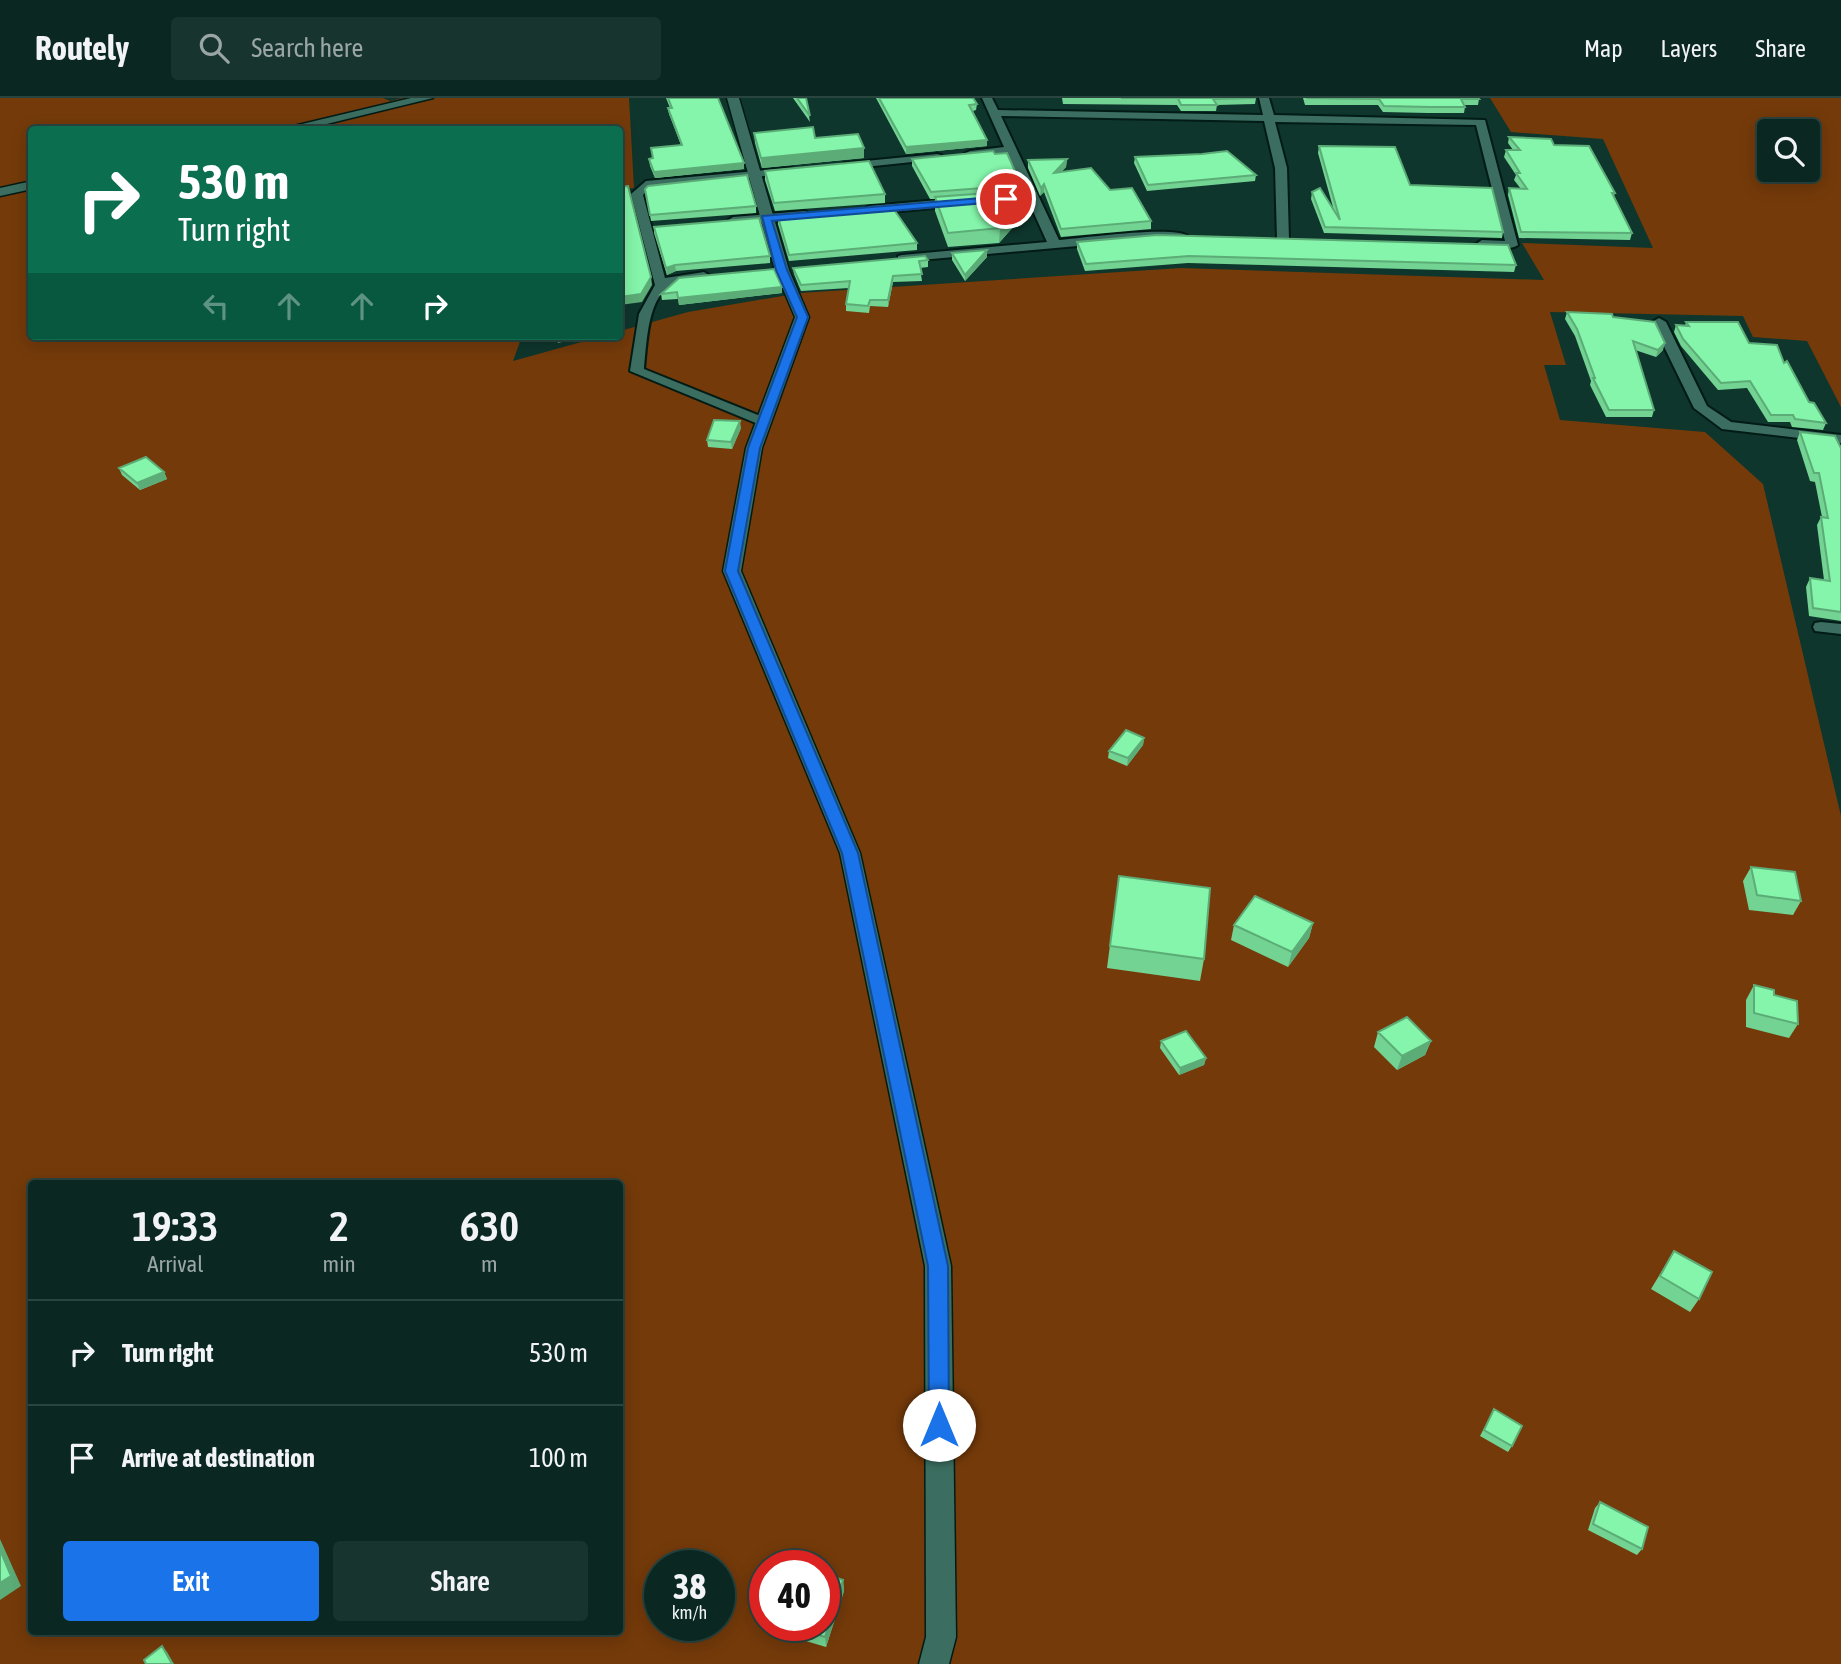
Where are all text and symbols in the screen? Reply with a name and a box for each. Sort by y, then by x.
search box [171,17,661,80]
text: Routely [35,29,129,67]
icon: search [195,29,233,67]
text: Search here [251,33,363,63]
text: Map [1584,35,1623,62]
text: Layers [1661,35,1717,62]
text: Share [1755,35,1806,62]
map controls [1757,119,1820,182]
button: search [1757,119,1820,182]
text: 530 m [178,153,289,209]
icon: right [63,154,154,245]
pin [976,169,1036,229]
icon: arrive [987,180,1025,218]
text: Turn right [178,211,291,248]
icon: left [197,287,235,325]
icon: ahead [270,287,308,325]
icon: ahead [343,287,381,325]
icon: right [416,287,454,325]
text: 19:33 [132,1202,219,1250]
text: 2 [329,1202,349,1250]
text: 630 [460,1202,519,1250]
text: Arrival [147,1251,203,1277]
text: min [323,1251,356,1277]
text: m [481,1251,498,1277]
icon: right [63,1334,101,1372]
text: Turn right [122,1338,213,1368]
text: 530 m [529,1338,588,1368]
position arrow [902,1388,976,1462]
icon: arrive [63,1439,101,1477]
text: Arrive at destination [122,1443,315,1473]
text: 100 m [529,1443,588,1473]
button: Exit [63,1541,319,1621]
button: Share [333,1541,588,1621]
speed limit sign: 40 [749,1550,840,1641]
text: 38 [673,1566,706,1606]
text: km/h [672,1602,707,1623]

